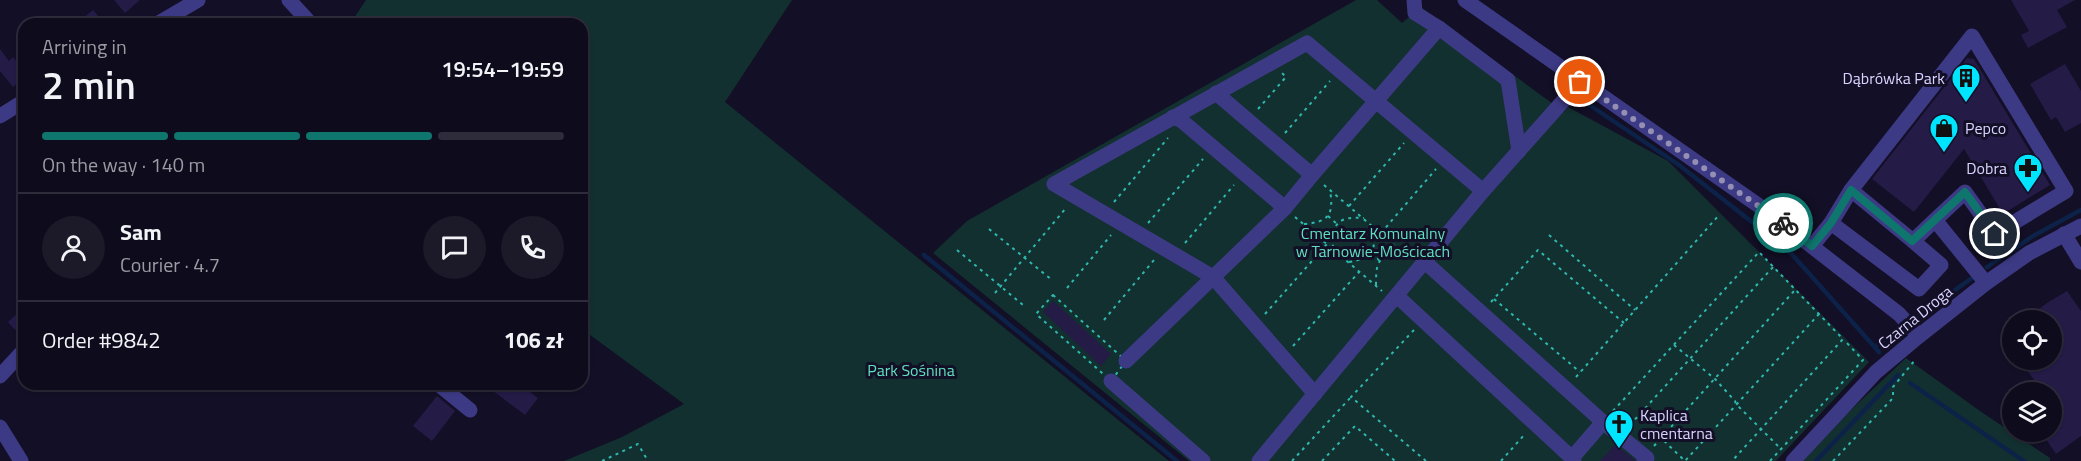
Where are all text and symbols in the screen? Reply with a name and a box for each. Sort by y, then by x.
text: Arriving in [42,31,127,62]
text: 19:54–19:59 [441,52,564,86]
text: 2 min [42,55,136,114]
pin [1554,56,1605,107]
building icon: Dąbrówka Park [1950,62,1982,104]
icon: bag [1563,65,1596,98]
place label: Dąbrówka Park [1843,66,1945,90]
shop icon: Pepco [1928,112,1960,154]
place label: Pepco [1965,116,2006,140]
text: On the way · 140 m [42,149,205,180]
pharmacy icon: Dobra [2012,152,2044,194]
place label: Dobra [1966,156,2007,180]
courier [1753,193,1813,253]
icon: bike [1767,207,1800,240]
pin [1969,208,2020,259]
text: Sam [120,215,162,249]
button: person [42,216,105,279]
button: chat [423,216,486,279]
button: phone [501,216,564,279]
icon: home [1978,217,2011,250]
park label: Cmentarz Komunalny w Tarnowie-Mościcach [1296,221,1450,263]
text: Courier · 4.7 [120,249,220,280]
street label: Czarna Droga [1872,279,1958,355]
map controls [2002,310,2062,442]
button: locate [2002,310,2062,370]
text: Order #9842 [42,323,161,357]
text: 106 zł [504,323,564,357]
park label: Park Sośnina [867,358,955,382]
button: layers [2002,382,2062,442]
place label: Kaplica cmentarna [1640,403,1713,445]
church icon: Kaplica cmentarna [1603,408,1635,450]

